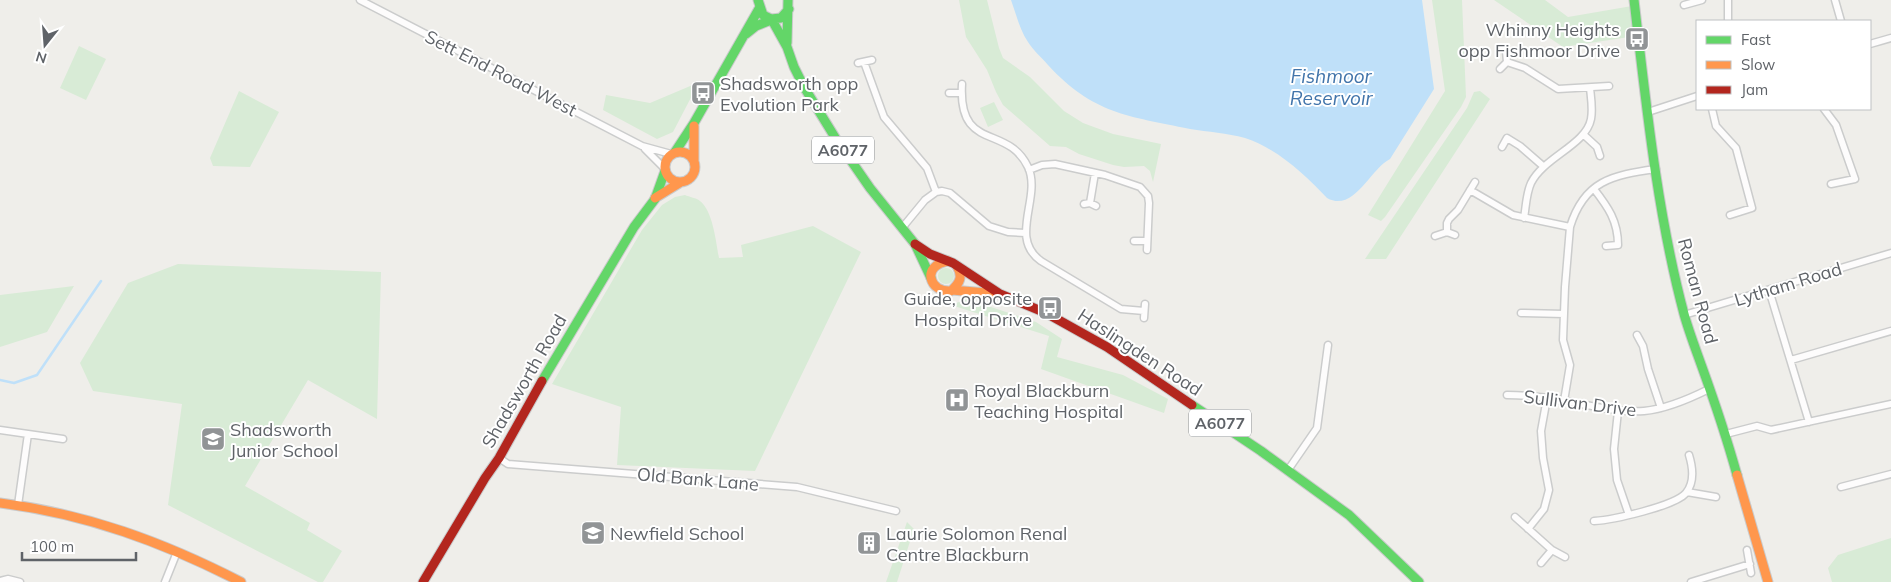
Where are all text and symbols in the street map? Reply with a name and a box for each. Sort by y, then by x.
place label: Whinny Heights opp Fishmoor Drive [1458,18,1620,62]
north arrow [20,20,70,70]
legend [1696,20,1871,110]
street label: Sett End Road West [421,25,581,121]
bus stop icon: Whinny Heights opp Fishmoor Drive [1624,26,1650,52]
text: Fast [1741,30,1771,49]
text: N [34,47,49,68]
text: Slow [1741,55,1775,74]
water label: Fishmoor Reservoir [1290,64,1373,110]
place label: Shadsworth opp Evolution Park [720,72,858,116]
bus stop icon: Shadsworth opp Evolution Park [690,80,716,106]
text: Jam [1741,80,1768,99]
road number: A6077 [812,136,874,164]
street label: Roman Road [1673,236,1723,346]
street label: Lytham Road [1732,257,1844,311]
place label: Guide, opposite Hospital Drive [903,287,1032,331]
bus stop icon: Guide, opposite Hospital Drive [1037,295,1063,321]
street label: Haslingden Road [1074,303,1206,401]
street label: Shadsworth Road [476,310,572,452]
place label: Royal Blackburn Teaching Hospital [974,379,1123,423]
street label: Sullivan Drive [1522,385,1638,421]
hospital icon: Royal Blackburn Teaching Hospital [944,387,970,413]
road number: A6077 [1189,409,1251,436]
place label: Shadsworth Junior School [230,418,338,462]
school or university icon: Shadsworth Junior School [200,426,226,452]
street label: Old Bank Lane [636,462,760,496]
school or university icon: Newfield School [580,520,606,546]
place label: Newfield School [610,522,744,545]
place label: Laurie Solomon Renal Centre Blackburn [886,522,1067,566]
scale bar [22,530,136,562]
building icon: Laurie Solomon Renal Centre Blackburn [856,530,882,556]
text: 100 m [30,537,74,556]

